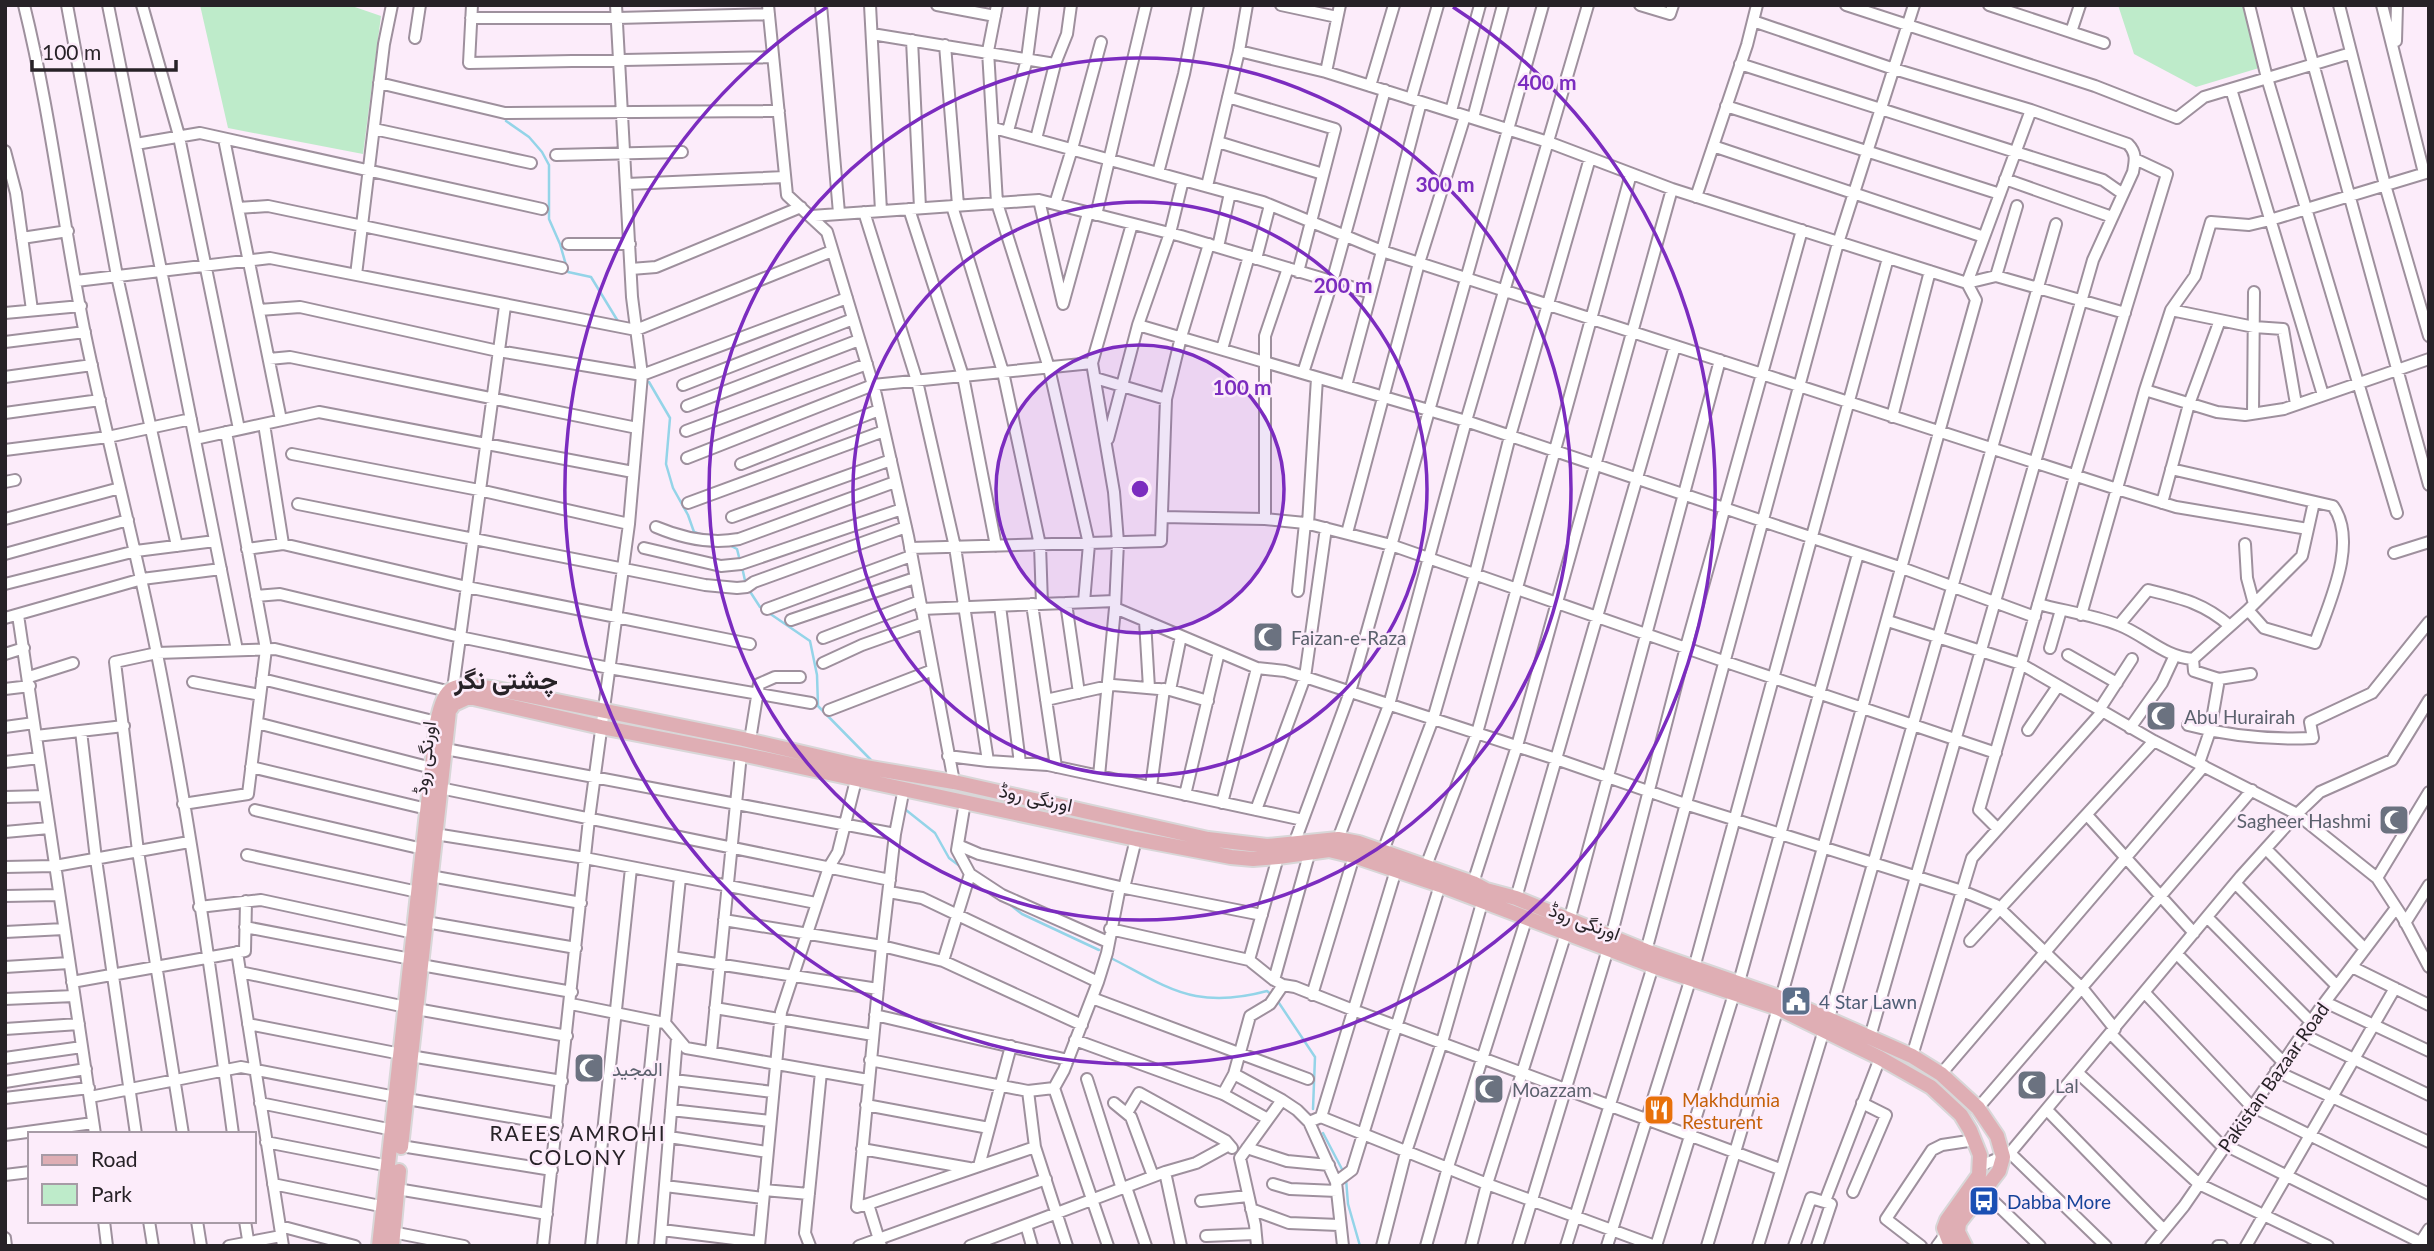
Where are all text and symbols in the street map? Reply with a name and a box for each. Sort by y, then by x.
scale bar [32,28,175,72]
text: 100 m [42,39,101,64]
text: 400 m [1517,69,1577,94]
text: 300 m [1415,171,1475,196]
text: 200 m [1313,272,1373,297]
text: 100 m [1212,374,1272,399]
centre of rings [1128,477,1152,501]
mosque icon: Faizan-e-Raza [1251,620,1285,654]
place label: Faizan-e-Raza [1291,626,1406,649]
district label: چشتی نگر [453,663,558,698]
mosque icon: Abu Hurairah [2144,699,2178,733]
place label: Abu Hurairah [2184,705,2295,728]
street label: اورنگی روڈ [408,720,441,796]
street label: اورنگی روڈ [997,778,1075,817]
mosque icon: Sagheer Hashmi [2377,803,2411,837]
place label: Sagheer Hashmi [2237,809,2371,832]
street label: اورنگی روڈ [1546,898,1624,945]
public building icon: 4 Star Lawn [1779,984,1813,1018]
place label: 4 Star Lawn [1819,990,1917,1013]
street label: Pakistan Bazaar Road [2213,998,2333,1156]
mosque icon: المجید [572,1051,606,1085]
place label: المجید [612,1057,663,1081]
mosque icon: Lal [2015,1068,2049,1102]
mosque icon: Moazzam [1472,1072,1506,1106]
place label: Lal [2055,1074,2079,1097]
place label: Moazzam [1512,1078,1592,1101]
place label: Makhdumia Resturent [1682,1088,1780,1133]
restaurant icon: Makhdumia Resturent [1642,1093,1676,1127]
district label: RAEES AMROHI COLONY [489,1120,667,1169]
legend [28,1132,256,1223]
text: Road [91,1146,138,1171]
text: Park [91,1181,132,1206]
bus stop icon: Dabba More [1967,1184,2001,1218]
place label: Dabba More [2007,1190,2111,1213]

